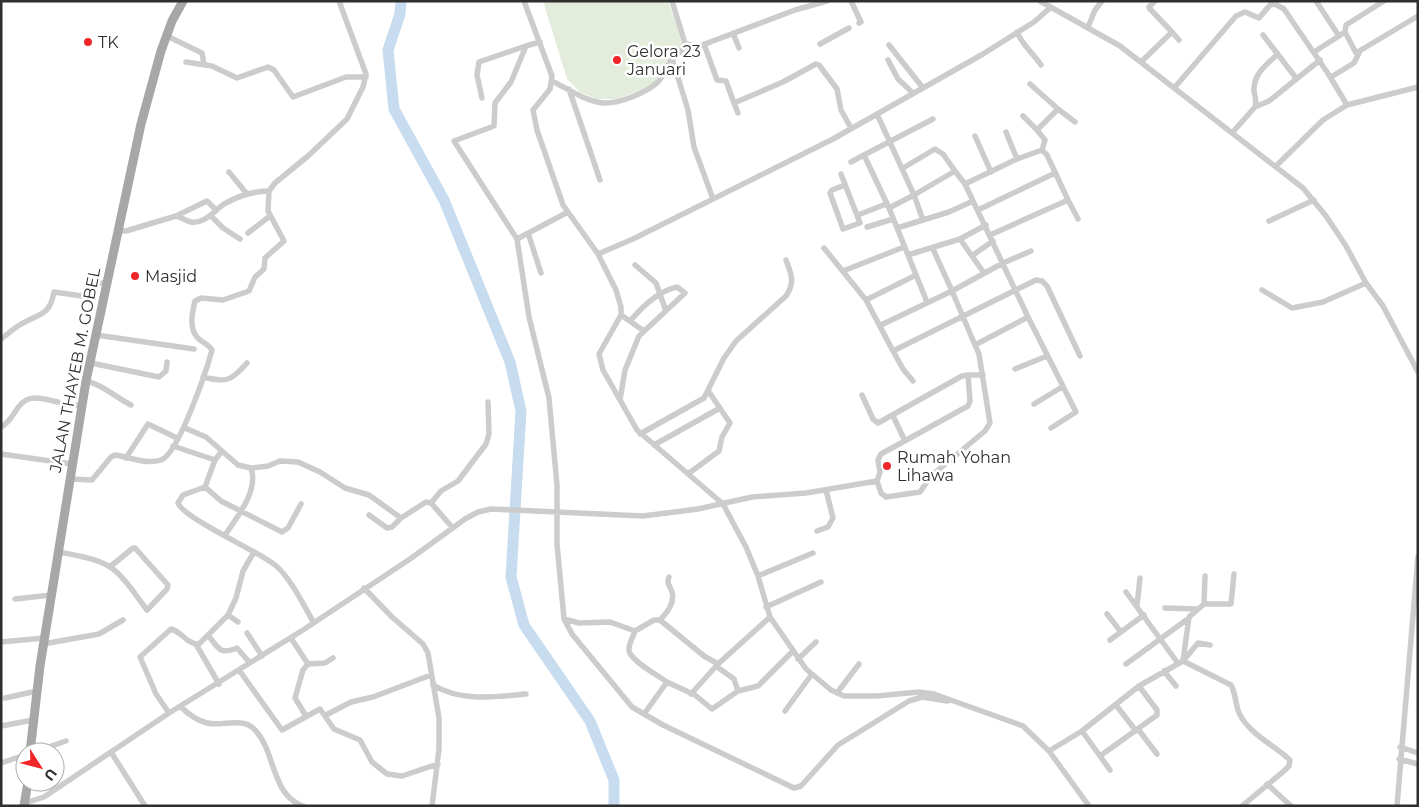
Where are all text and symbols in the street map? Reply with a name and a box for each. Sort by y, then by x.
place label: TK [98,33,119,52]
marker: TK [82,36,94,48]
place label: Gelora 23 Januari [626,42,701,79]
marker: Gelora 23 Januari [611,54,623,66]
street label: JALAN THAYEB M. GOBEL [46,266,104,475]
place label: Masjid [145,267,197,286]
marker: Masjid [129,270,141,282]
place label: Rumah Yohan Lihawa [897,448,1011,485]
marker: Rumah Yohan Lihawa [881,460,893,472]
north arrow [15,742,65,792]
text: U [40,765,61,784]

